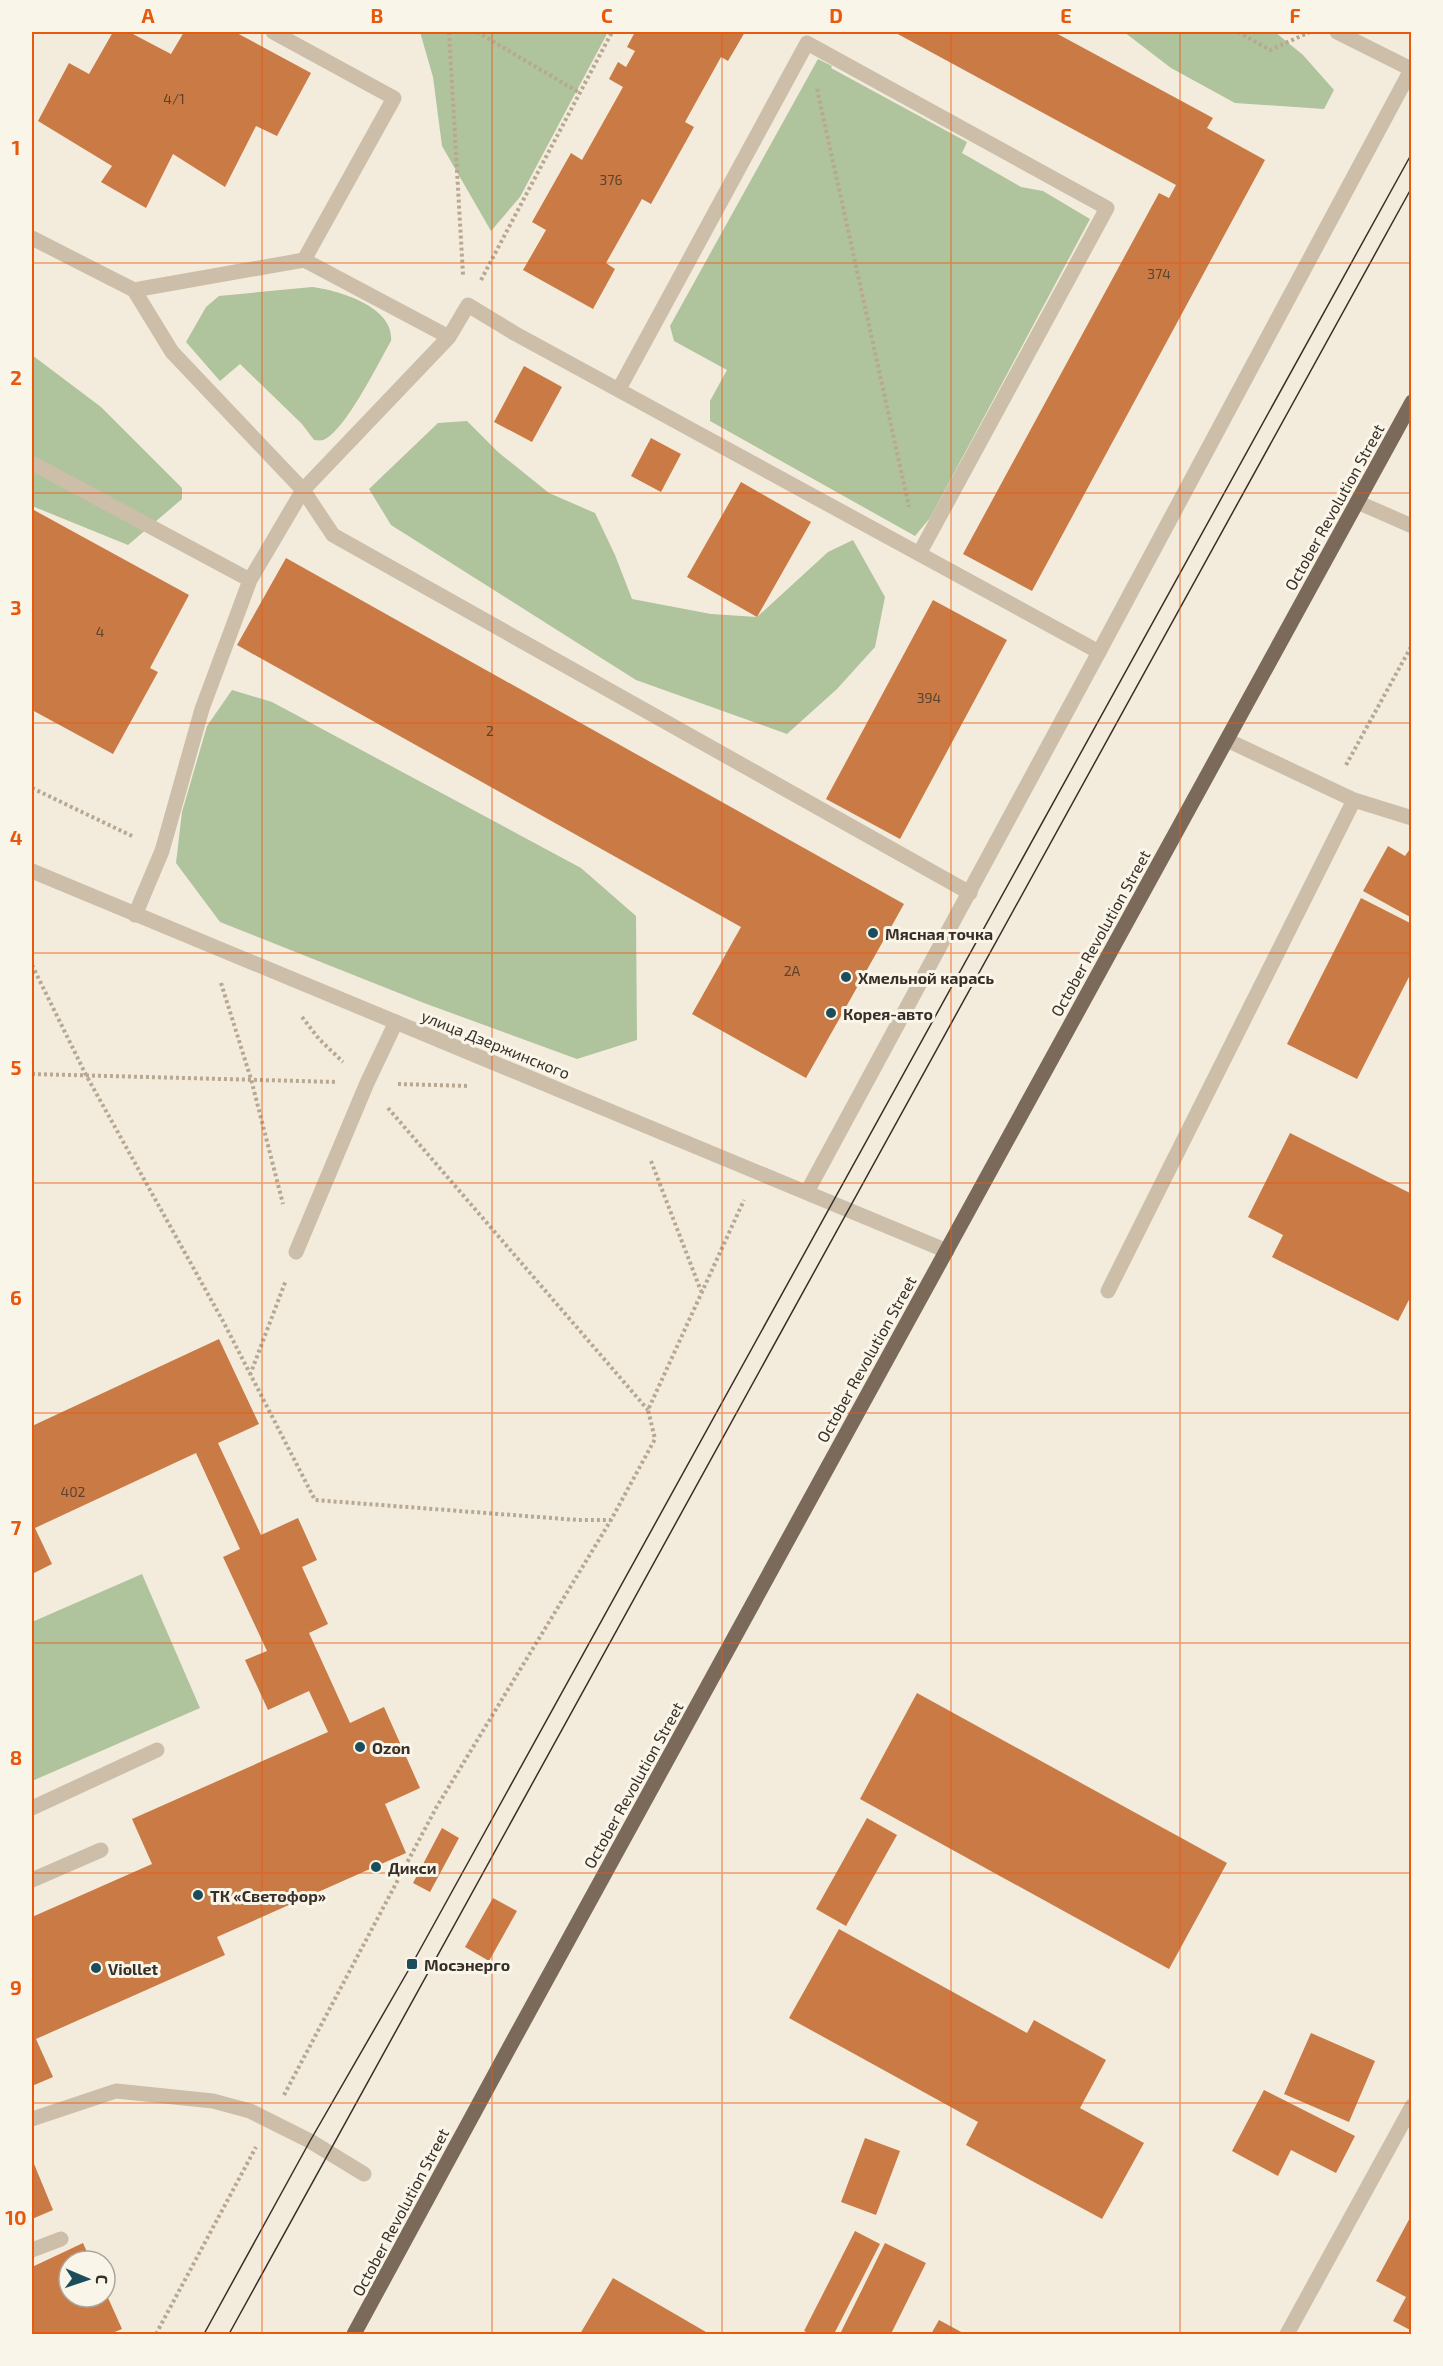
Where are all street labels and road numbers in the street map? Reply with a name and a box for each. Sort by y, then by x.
street label: October Revolution Street [1280,421,1388,593]
street label: October Revolution Street [1046,847,1154,1019]
street label: улица Дзержинского [419,1006,573,1083]
street label: October Revolution Street [812,1273,920,1445]
street label: October Revolution Street [579,1699,687,1871]
street label: October Revolution Street [348,2125,452,2299]

